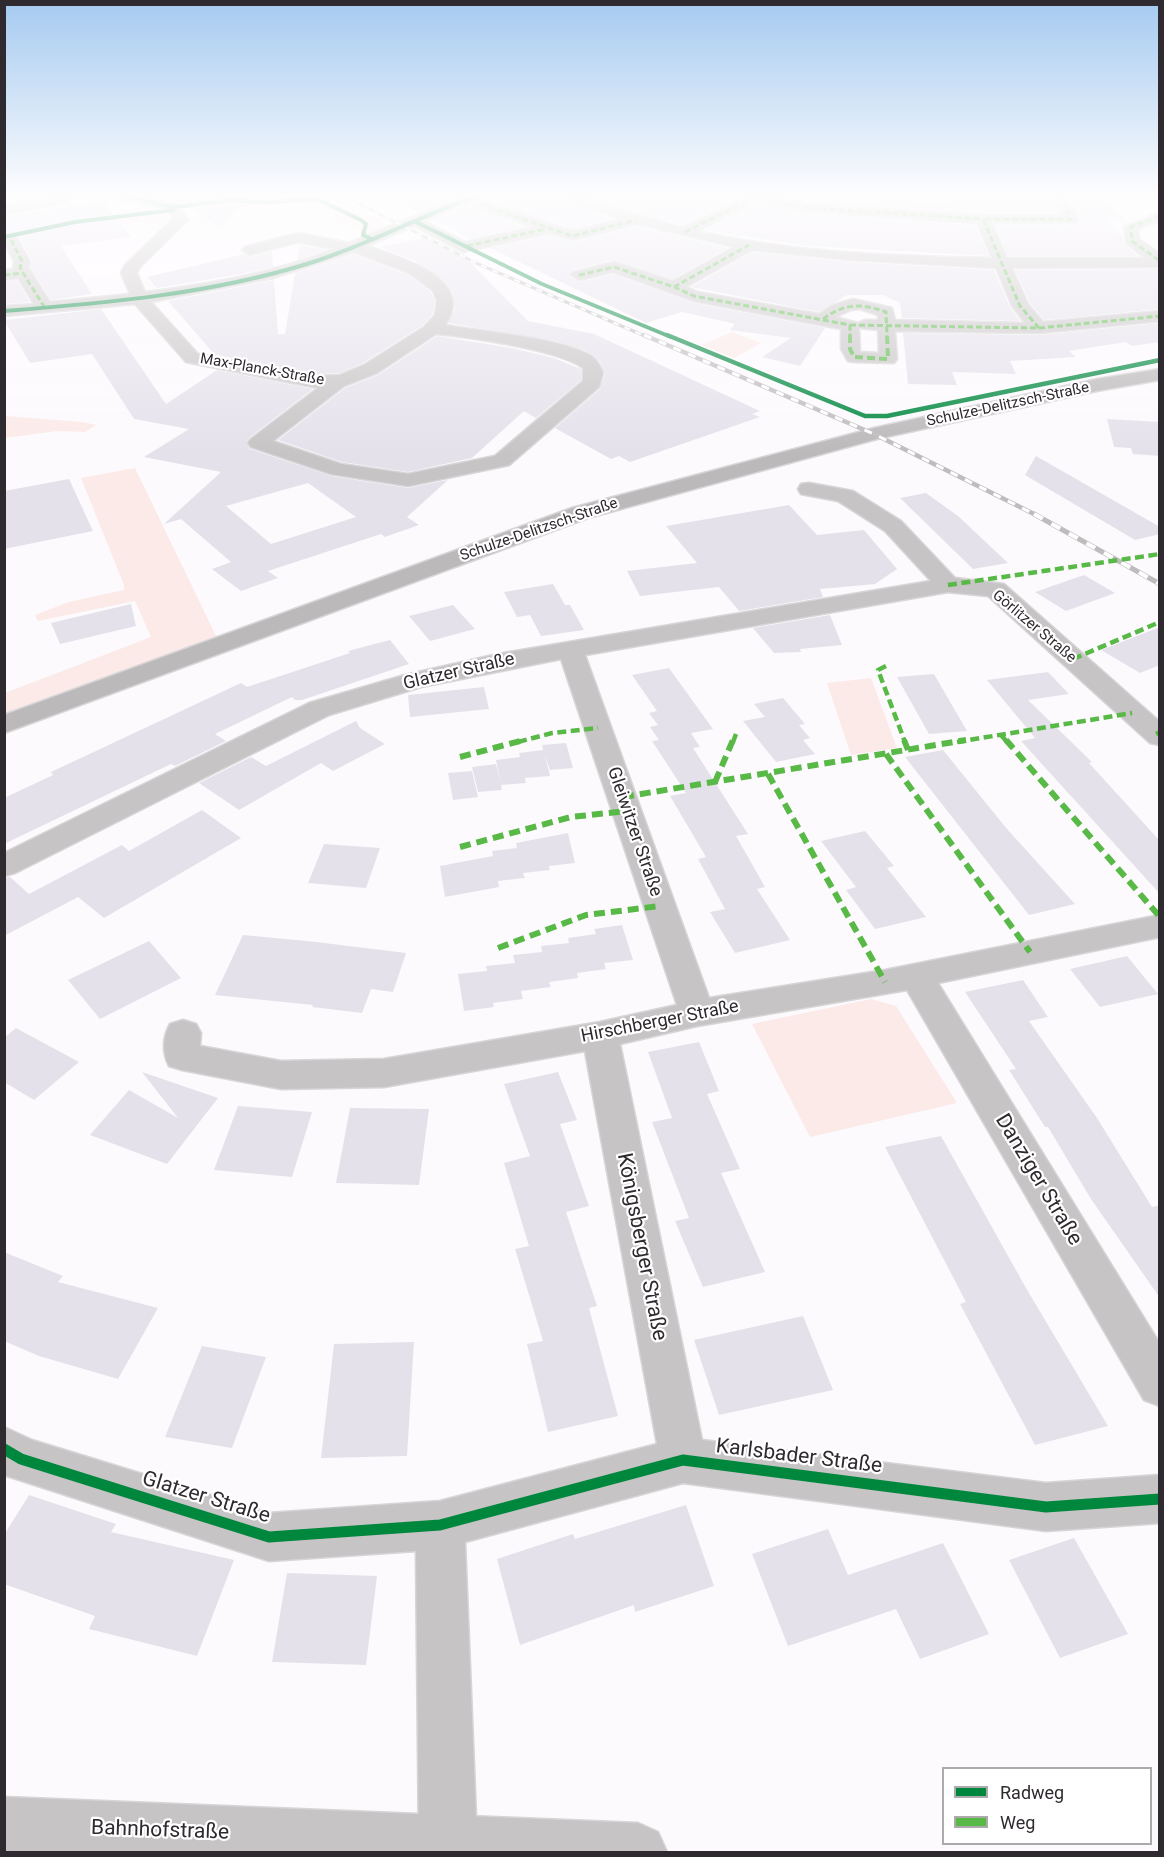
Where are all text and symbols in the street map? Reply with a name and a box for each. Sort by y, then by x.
street label: Max-Planck-Straße [199,350,325,390]
street label: Schulze-Delitzsch-Straße [925,379,1091,431]
street label: Schulze-Delitzsch-Straße [458,495,620,565]
street label: Görlitzer Straße [988,587,1080,667]
street label: Glatzer Straße [401,649,517,695]
street label: Gleiwitzer Straße [602,764,666,900]
street label: Hirschberger Straße [579,996,741,1048]
street label: Danziger Straße [989,1110,1087,1250]
street label: Königsberger Straße [610,1151,672,1343]
street label: Karlsbader Straße [714,1434,884,1480]
street label: Glatzer Straße [139,1467,273,1529]
legend [942,1767,1152,1845]
text: Radweg [1000,1782,1064,1803]
text: Weg [1000,1812,1035,1833]
street label: Bahnhofstraße [91,1816,229,1846]

